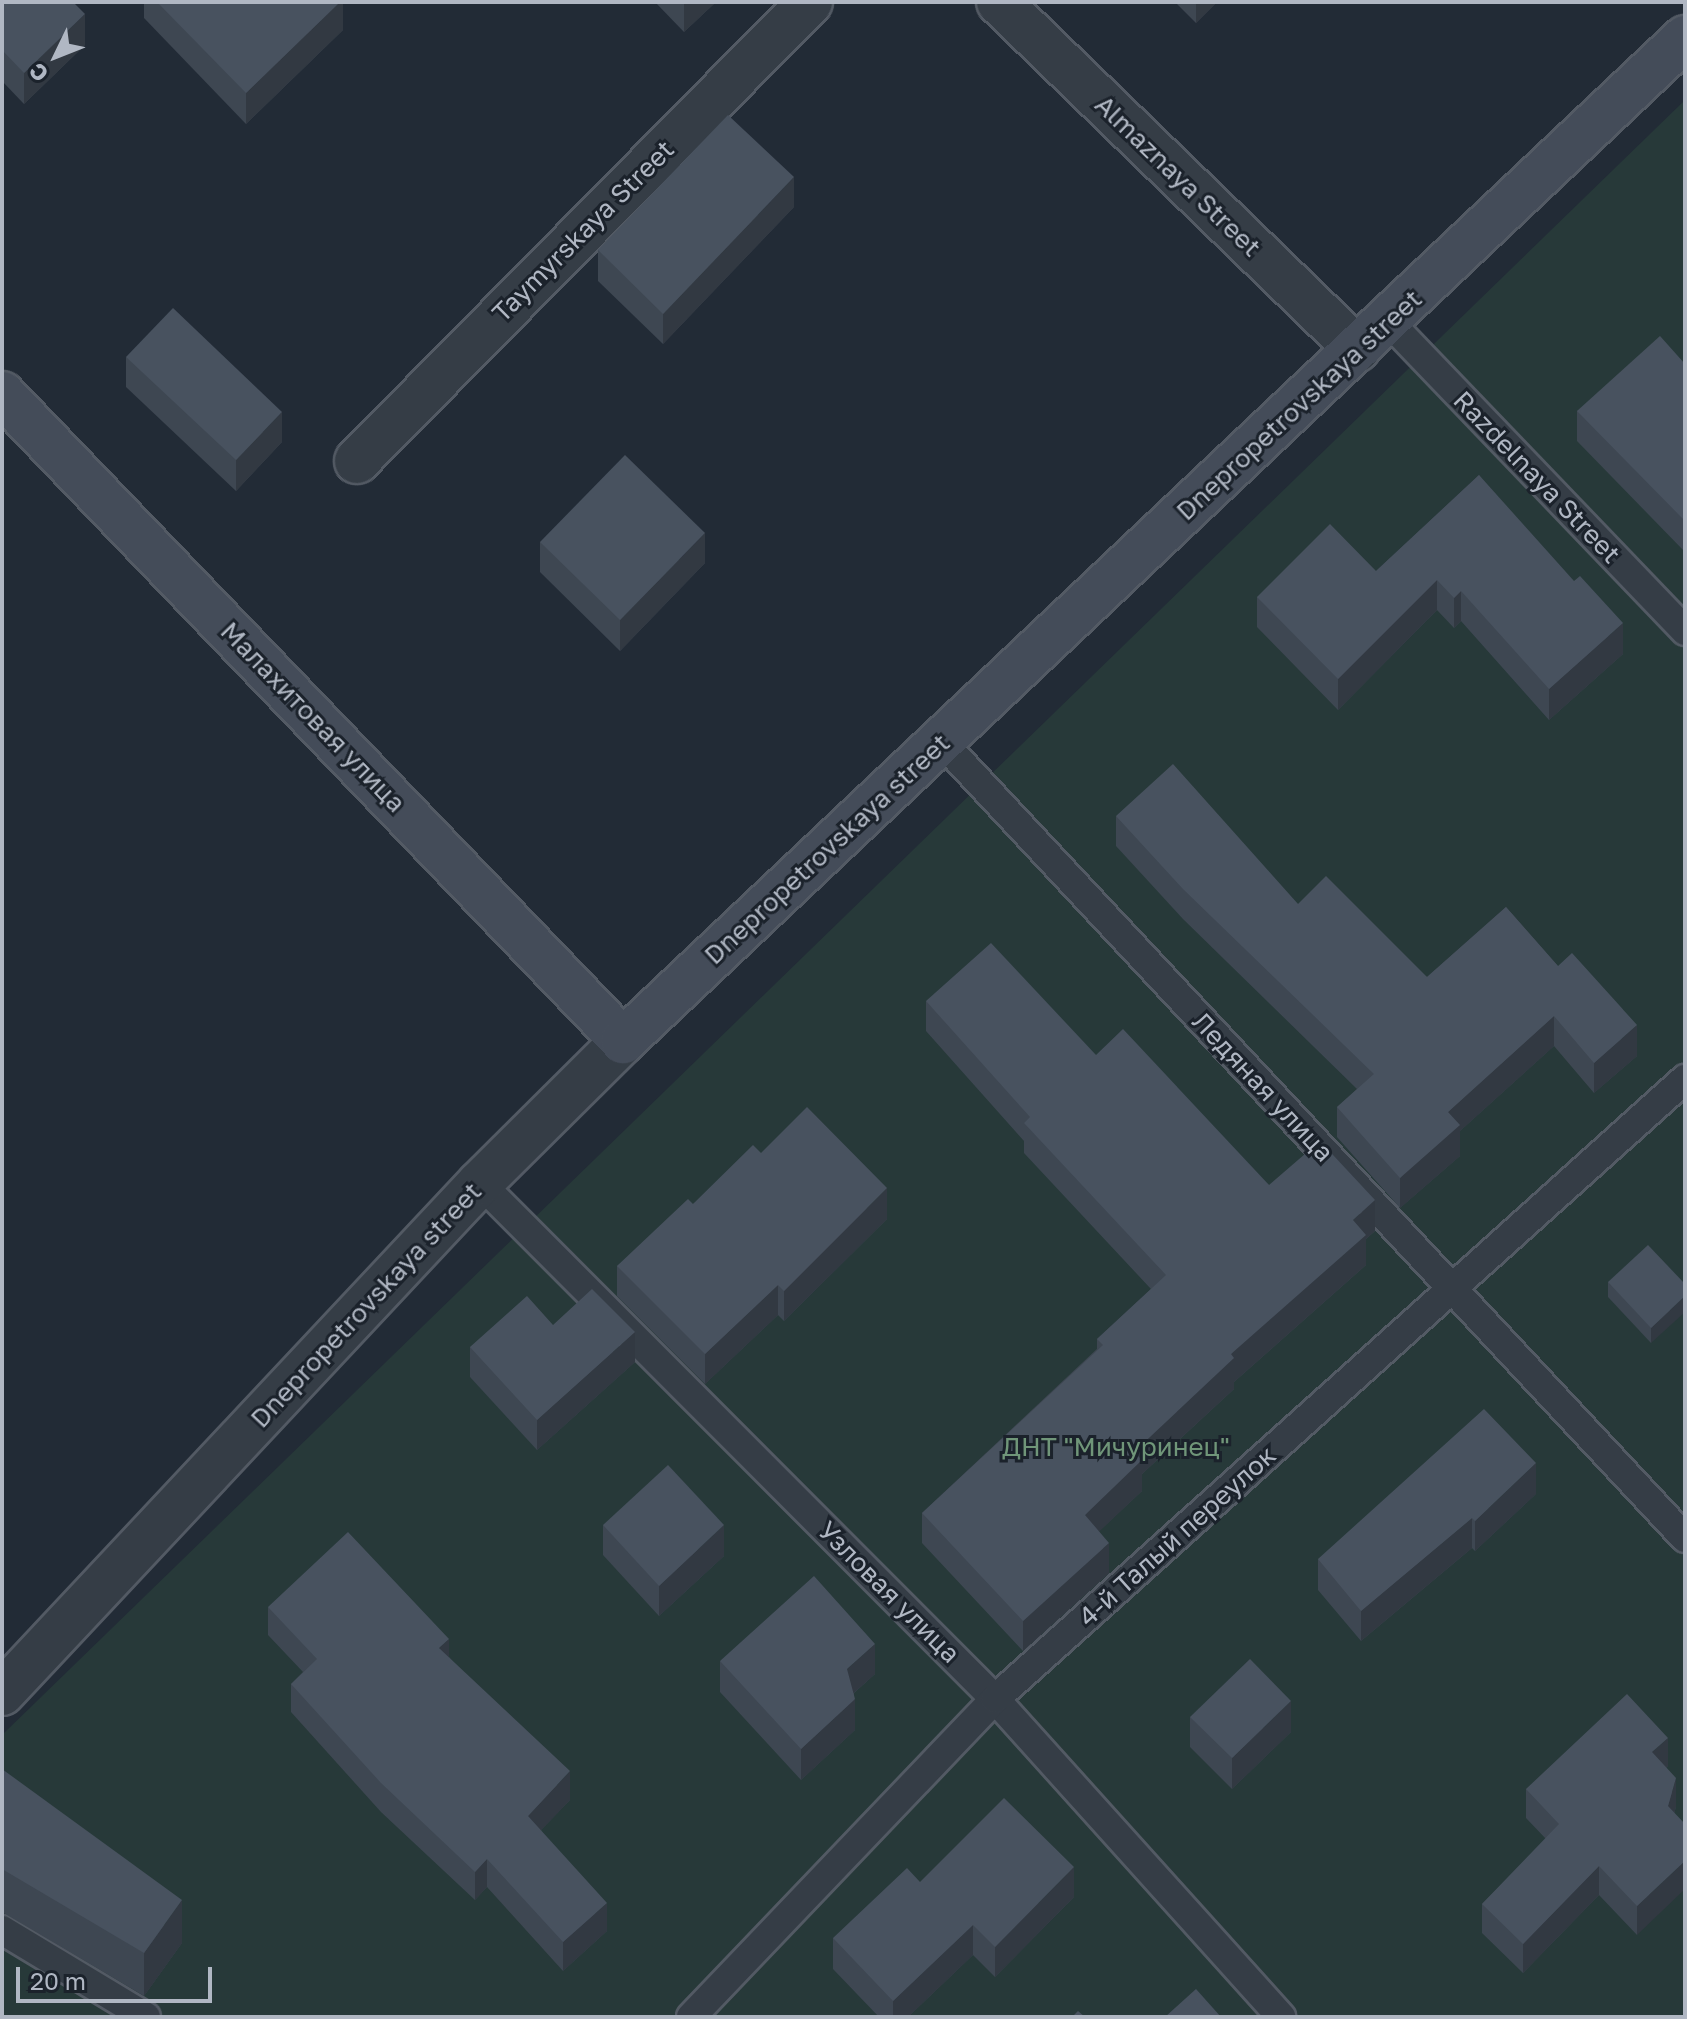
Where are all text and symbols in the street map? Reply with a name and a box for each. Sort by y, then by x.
north arrow [16,16,96,96]
text: С [23,58,53,88]
street label: Almaznaya Street [1089,89,1267,263]
street label: Taymyrskaya Street [486,134,680,328]
street label: Dnepropetrovskaya street [1170,283,1428,527]
street label: Razdelnaya Street [1447,385,1627,569]
street label: Малахитовая улица [214,616,412,818]
street label: Dnepropetrovskaya street [698,727,956,971]
street label: Ледяная улица [1186,1006,1340,1168]
street label: Dnepropetrovskaya street [244,1176,488,1434]
park label: ДНТ "Мичуринец" [1002,1431,1230,1463]
street label: 4-й Талый переулок [1072,1439,1282,1633]
street label: Узловая улица [812,1515,966,1669]
scale bar [20,1951,216,2001]
text: 20 m [30,1966,86,1995]

